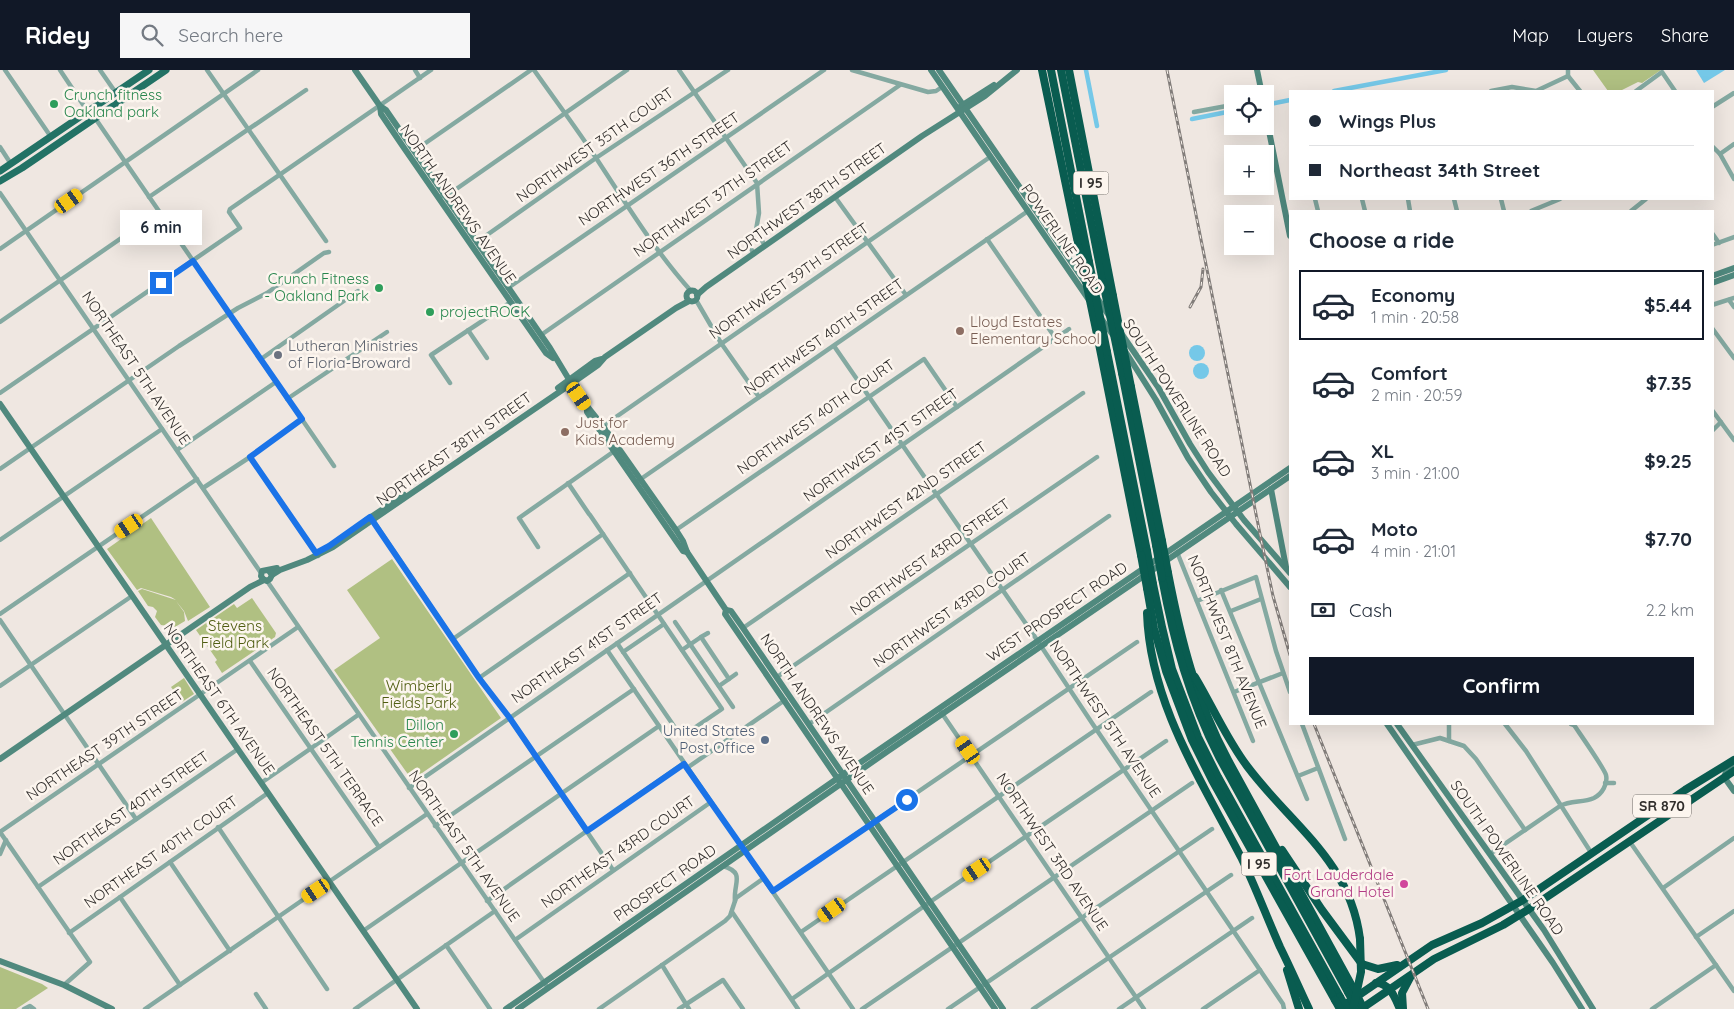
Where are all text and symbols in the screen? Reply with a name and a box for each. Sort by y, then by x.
search box [120,13,470,58]
text: Ridey [25,20,90,50]
icon: search [138,21,166,49]
text: Search here [178,23,283,47]
text: Map [1512,24,1549,47]
text: Layers [1577,24,1633,47]
text: Share [1661,24,1709,47]
street label: NORTHWEST 35TH COURT [512,83,677,206]
place label: Crunch fitness Oakland park [64,85,162,121]
map controls [1224,85,1274,255]
button: locate [1224,85,1274,135]
marker: Crunch fitness Oakland park [48,98,60,110]
street label: NORTHWEST 36TH STREET [575,108,743,230]
text: Wings Plus [1339,109,1436,133]
street label: NORTH ANDREWS AVENUE [396,120,521,287]
street label: NORTHWEST 37TH STREET [630,136,796,261]
street label: NORTHWEST 38TH STREET [723,138,890,263]
button: + [1224,145,1274,195]
text: Northeast 34th Street [1339,158,1540,182]
road number: I 95 [1074,172,1108,195]
street label: POWERLINE ROAD [1017,180,1108,298]
car [52,186,85,216]
button: − [1224,205,1274,255]
callout: 6 min [120,210,202,246]
text: 6 min [140,217,182,237]
street label: NORTHWEST 39TH STREET [705,218,872,343]
text: Choose a ride [1309,226,1454,254]
place label: Crunch Fitness - Oakland Park [264,269,369,305]
route end [150,272,172,294]
street label: NORTHWEST 40TH STREET [740,274,907,399]
marker: Crunch Fitness - Oakland Park [373,282,385,294]
icon: car [1311,283,1356,328]
text: Economy [1371,283,1455,307]
street label: NORTHEAST 5TH AVENUE [78,287,195,448]
text: $5.44 [1644,293,1692,317]
place label: projectROCK [440,302,530,321]
marker: projectROCK [424,306,436,318]
text: 1 min · 20:58 [1371,307,1459,327]
place label: Lloyd Estates Elementary School [970,312,1100,348]
street label: SOUTH POWERLINE ROAD [1119,315,1236,481]
marker: Lloyd Estates Elementary School [954,325,966,337]
place label: Lutheran Ministries of Floria-Broward [288,336,418,372]
marker: Lutheran Ministries of Floria-Broward [272,349,284,361]
street label: NORTHWEST 40TH COURT [733,355,898,478]
icon: car [1311,361,1356,406]
text: Comfort [1371,361,1448,385]
text: $7.35 [1646,371,1692,395]
car [564,379,593,413]
street label: NORTHWEST 41ST STREET [799,384,962,506]
text: 2 min · 20:59 [1371,385,1462,405]
street label: NORTHEAST 38TH STREET [372,388,535,510]
place label: Just for Kids Academy [575,413,675,449]
marker: Just for Kids Academy [559,426,571,438]
street label: NORTHWEST 42ND STREET [821,437,990,563]
icon: car [1311,439,1356,484]
text: XL [1371,439,1394,463]
text: $9.25 [1644,449,1692,473]
text: 3 min · 21:00 [1371,463,1460,483]
street label: NORTHWEST 43RD STREET [846,494,1013,619]
car [112,511,145,541]
icon: car [1311,517,1356,562]
text: Moto [1371,517,1418,541]
text: $7.70 [1645,527,1692,551]
text: 4 min · 21:01 [1371,541,1456,561]
street label: NORTHWEST 43RD COURT [869,548,1034,671]
street label: NORTHWEST 8TH AVENUE [1184,552,1271,731]
street label: WEST PROSPECT ROAD [983,557,1131,666]
street label: NORTHEAST 41ST STREET [507,588,666,707]
icon: cash [1309,596,1337,624]
text: Cash [1349,598,1393,622]
text: 2.2 km [1646,600,1694,620]
park label: Stevens Field Park [201,616,269,652]
street label: NORTHEAST 6TH AVENUE [160,619,279,778]
street label: NORTH ANDREWS AVENUE [756,630,878,798]
street label: NORTHWEST 5TH AVENUE [1046,636,1165,801]
button: Confirm [1309,657,1694,715]
street label: NORTHEAST 5TH TERRACE [263,664,388,830]
park label: Wimberly Fields Park [381,676,457,712]
street label: NORTHEAST 39TH STREET [22,685,187,804]
place label: Dillon Tennis Center [350,715,444,751]
place label: United States Post Office [663,721,755,757]
marker: Dillon Tennis Center [448,728,460,740]
car [953,733,982,767]
marker: United States Post Office [759,734,771,746]
street label: NORTHEAST 40TH STREET [49,746,212,869]
street label: NORTHEAST 5TH AVENUE [405,766,524,925]
street label: NORTHWEST 3RD AVENUE [992,769,1112,934]
street label: SOUTH POWERLINE ROAD [1447,776,1568,939]
route start [896,789,918,811]
street label: NORTHEAST 40TH COURT [80,791,241,912]
street label: NORTHEAST 43RD COURT [537,791,698,912]
road number: SR 870 [1633,794,1691,818]
street label: PROSPECT ROAD [610,840,720,925]
road number: I 95 [1242,852,1276,876]
car [960,855,993,885]
place label: Fort Lauderdale Grand Hotel [1283,865,1394,901]
car [299,876,332,906]
marker: Fort Lauderdale Grand Hotel [1398,878,1410,890]
car [815,895,848,925]

